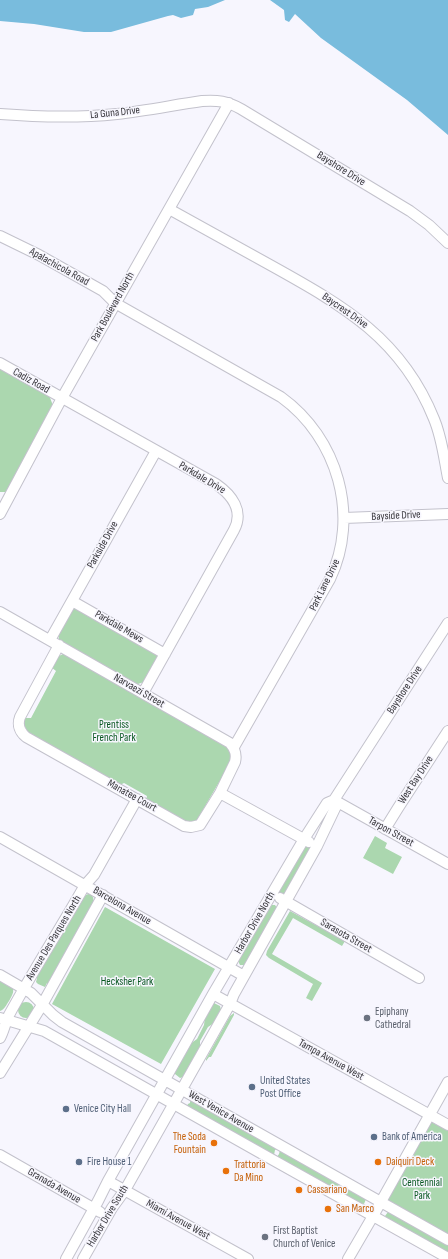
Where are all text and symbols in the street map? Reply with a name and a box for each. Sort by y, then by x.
street label: La Guna Drive [89,104,141,122]
street label: Bayshore Drive [314,149,368,189]
street label: Apalachicola Road [27,245,91,289]
street label: Park Boulevard North [88,270,138,344]
street label: Baycrest Drive [319,290,371,332]
street label: Cadiz Road [10,366,52,396]
street label: Parkdale Drive [176,459,228,497]
street label: Bayside Drive [371,508,421,524]
street label: Parkside Drive [85,519,121,571]
street label: Park Lane Drive [307,557,343,613]
street label: Parkdale Mews [92,608,146,646]
street label: Bayshore Drive [385,663,425,717]
street label: Narvaezi Street [111,671,167,711]
park label: Prentiss French Park [92,718,136,744]
street label: West Bay Drive [396,753,436,807]
street label: Manatee Court [105,777,159,815]
street label: Tarpon Street [366,814,416,850]
street label: Barcelona Avenue [91,884,153,928]
street label: Harbor Drive North [232,890,278,956]
street label: Avenue Des Parques North [23,893,85,983]
street label: Sarasota Street [318,916,374,956]
park label: Hecksher Park [101,975,153,989]
place label: Epiphany Cathedral [375,1005,411,1031]
marker: Epiphany Cathedral [362,1013,372,1023]
street label: Tampa Avenue West [296,1037,366,1083]
place label: United States Post Office [260,1074,310,1100]
marker: United States Post Office [247,1082,257,1092]
street label: West Venice Avenue [186,1088,256,1136]
place label: Venice City Hall [74,1102,131,1116]
marker: Venice City Hall [61,1104,71,1114]
place label: The Soda Fountain [173,1130,206,1156]
place label: Bank of America [382,1130,441,1144]
marker: Bank of America [369,1132,379,1142]
marker: The Soda Fountain [209,1138,219,1148]
place label: Fire House 1 [87,1155,131,1169]
place label: Daiquiri Deck [386,1155,434,1169]
marker: Fire House 1 [74,1157,84,1167]
marker: Daiquiri Deck [373,1157,383,1167]
place label: Trattoria Da Mino [234,1158,265,1184]
street label: Granada Avenue [25,1166,83,1206]
marker: Trattoria Da Mino [221,1166,231,1176]
park label: Centennial Park [402,1176,442,1202]
street label: Harbor Drive South [84,1183,132,1249]
place label: Cassariano [307,1183,347,1197]
marker: Cassariano [294,1185,304,1195]
street label: Miami Avenue West [144,1197,212,1243]
place label: San Marco [336,1202,374,1216]
marker: San Marco [323,1204,333,1214]
place label: First Baptist Church of Venice [273,1224,336,1250]
marker: First Baptist Church of Venice [260,1232,270,1242]

